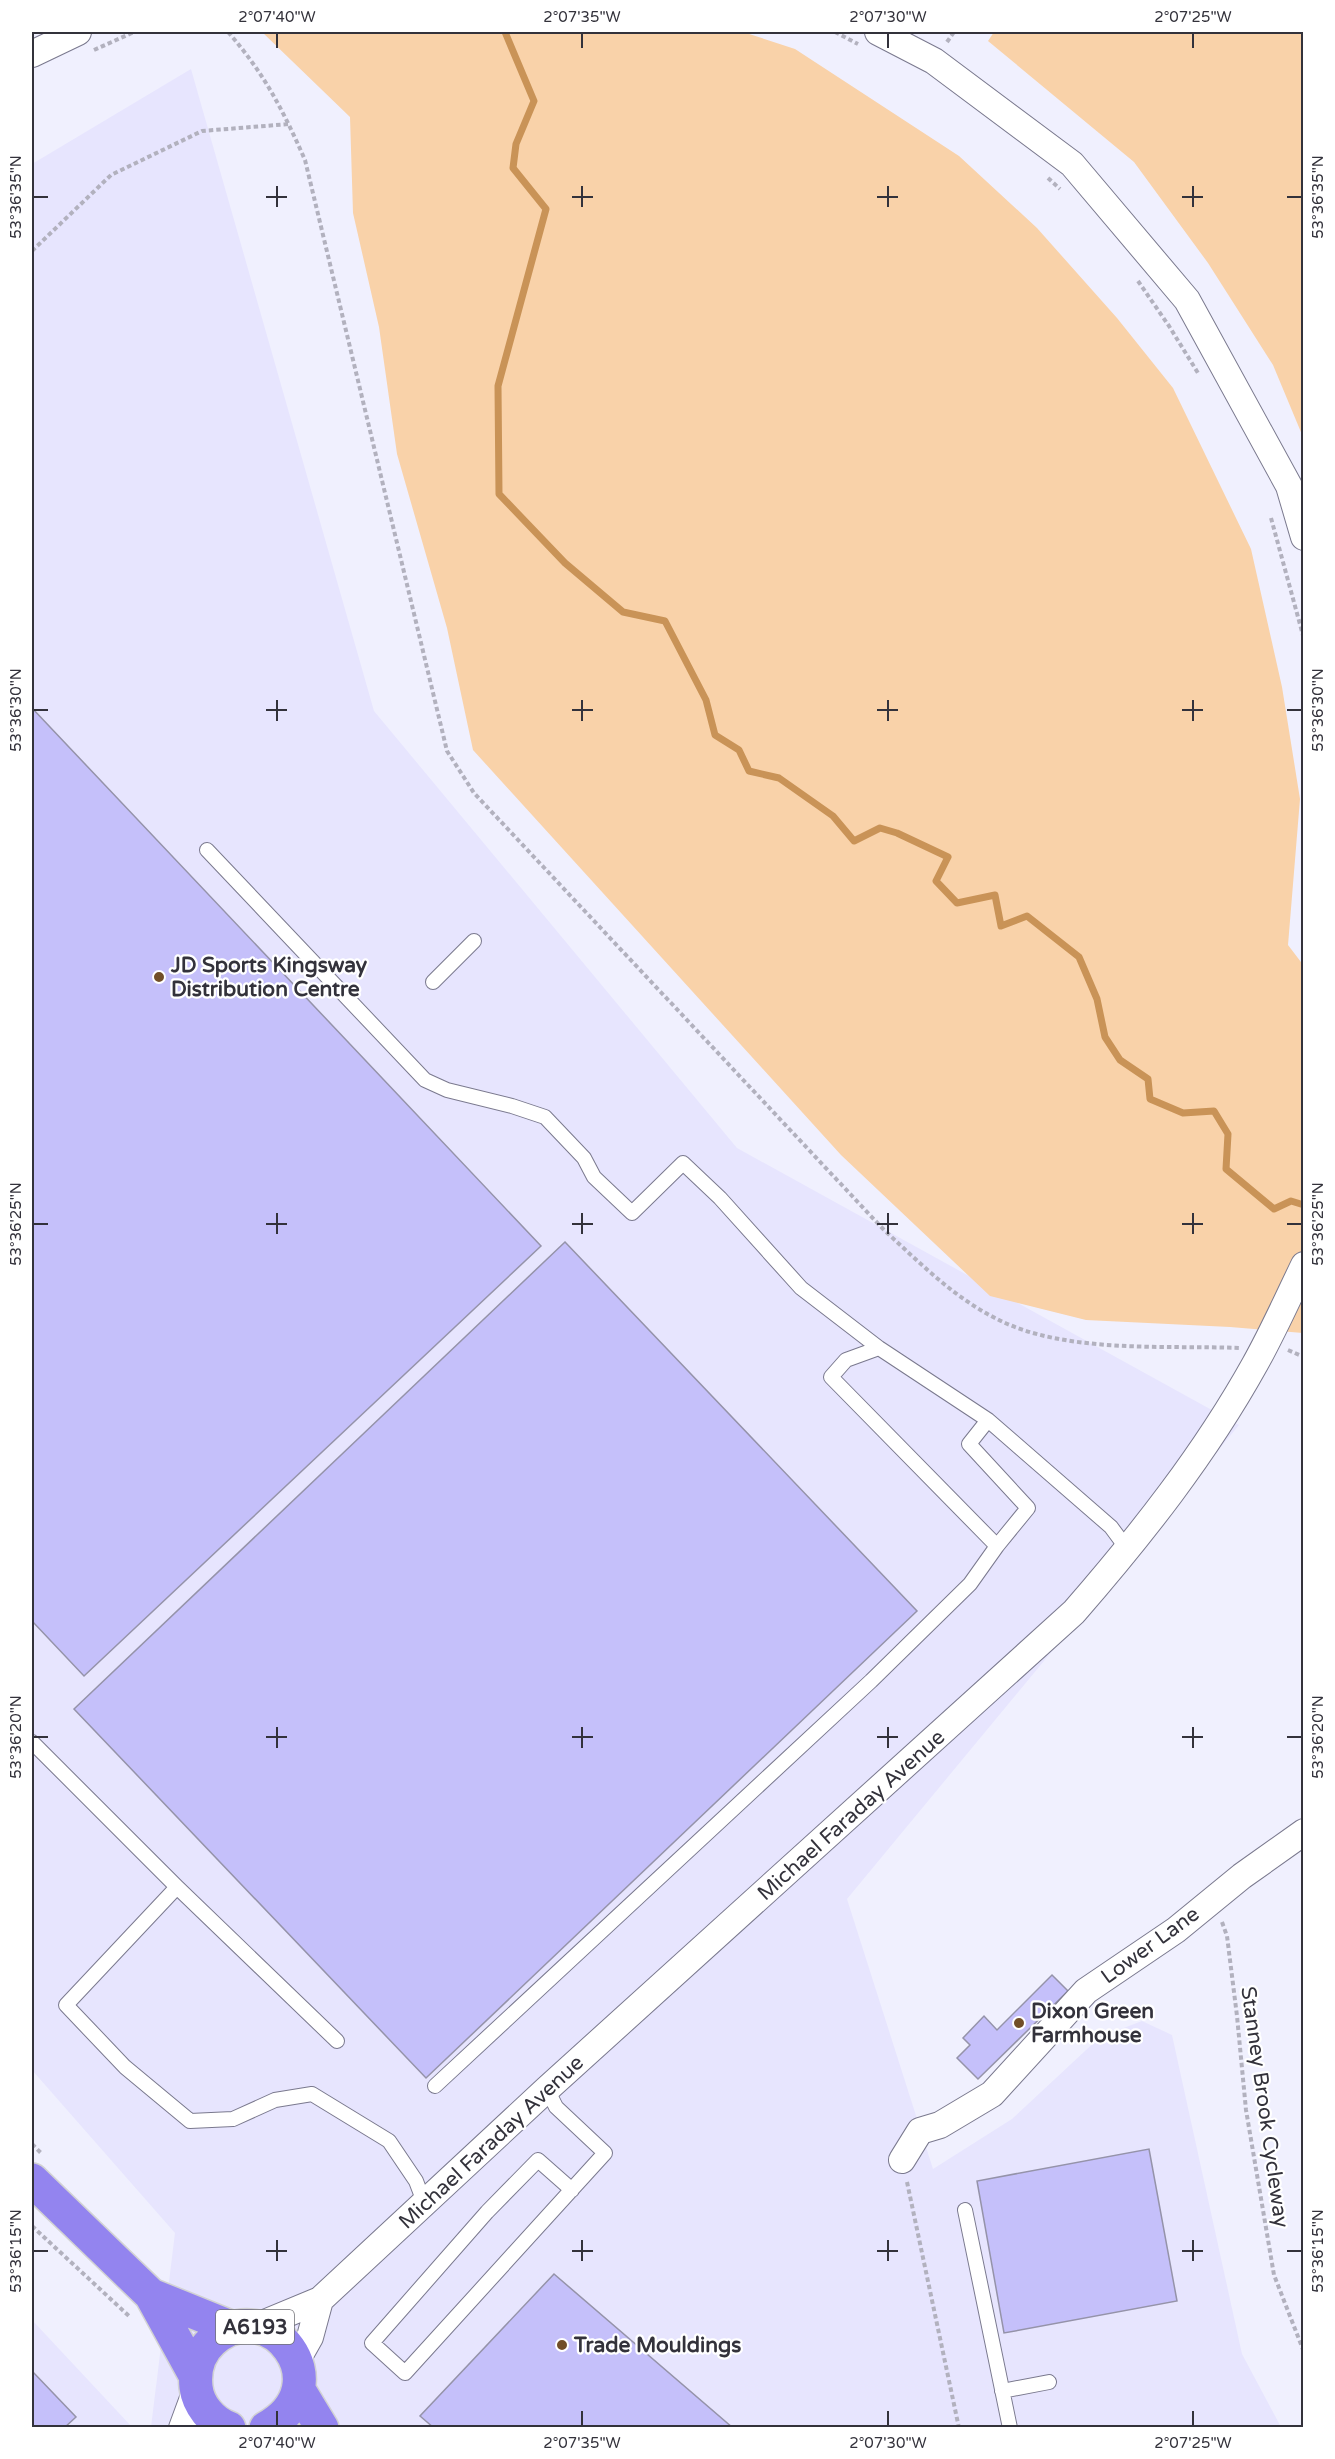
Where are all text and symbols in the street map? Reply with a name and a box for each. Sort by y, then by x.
text: 2°07'40"W [238,8,316,26]
text: 2°07'35"W [543,8,621,26]
text: 2°07'30"W [849,8,927,26]
text: 2°07'25"W [1154,8,1232,26]
text: 53°36'35"N [7,155,25,239]
text: 53°36'35"N [1309,155,1327,239]
text: 53°36'30"N [7,668,25,752]
text: 53°36'30"N [1309,668,1327,752]
place label: JD Sports Kingsway Distribution Centre [170,953,368,1002]
marker: JD Sports Kingsway Distribution Centre [152,970,166,984]
text: 53°36'25"N [7,1182,25,1266]
text: 53°36'25"N [1309,1182,1327,1266]
text: 53°36'20"N [7,1695,25,1779]
text: 53°36'20"N [1309,1695,1327,1779]
street label: Michael Faraday Avenue [753,1725,950,1906]
street label: Lower Lane [1096,1901,1204,1989]
street label: Stanney Brook Cycleway [1235,1985,1294,2229]
place label: Dixon Green Farmhouse [1031,1999,1154,2048]
marker: Dixon Green Farmhouse [1012,2016,1026,2030]
street label: Michael Faraday Avenue [394,2050,589,2234]
text: 53°36'15"N [7,2209,25,2293]
text: 53°36'15"N [1309,2209,1327,2293]
road number: A6193 [216,2310,294,2344]
place label: Trade Mouldings [573,2333,741,2358]
marker: Trade Mouldings [555,2338,569,2352]
text: 2°07'40"W [238,2434,316,2452]
text: 2°07'35"W [543,2434,621,2452]
text: 2°07'30"W [849,2434,927,2452]
text: 2°07'25"W [1154,2434,1232,2452]

